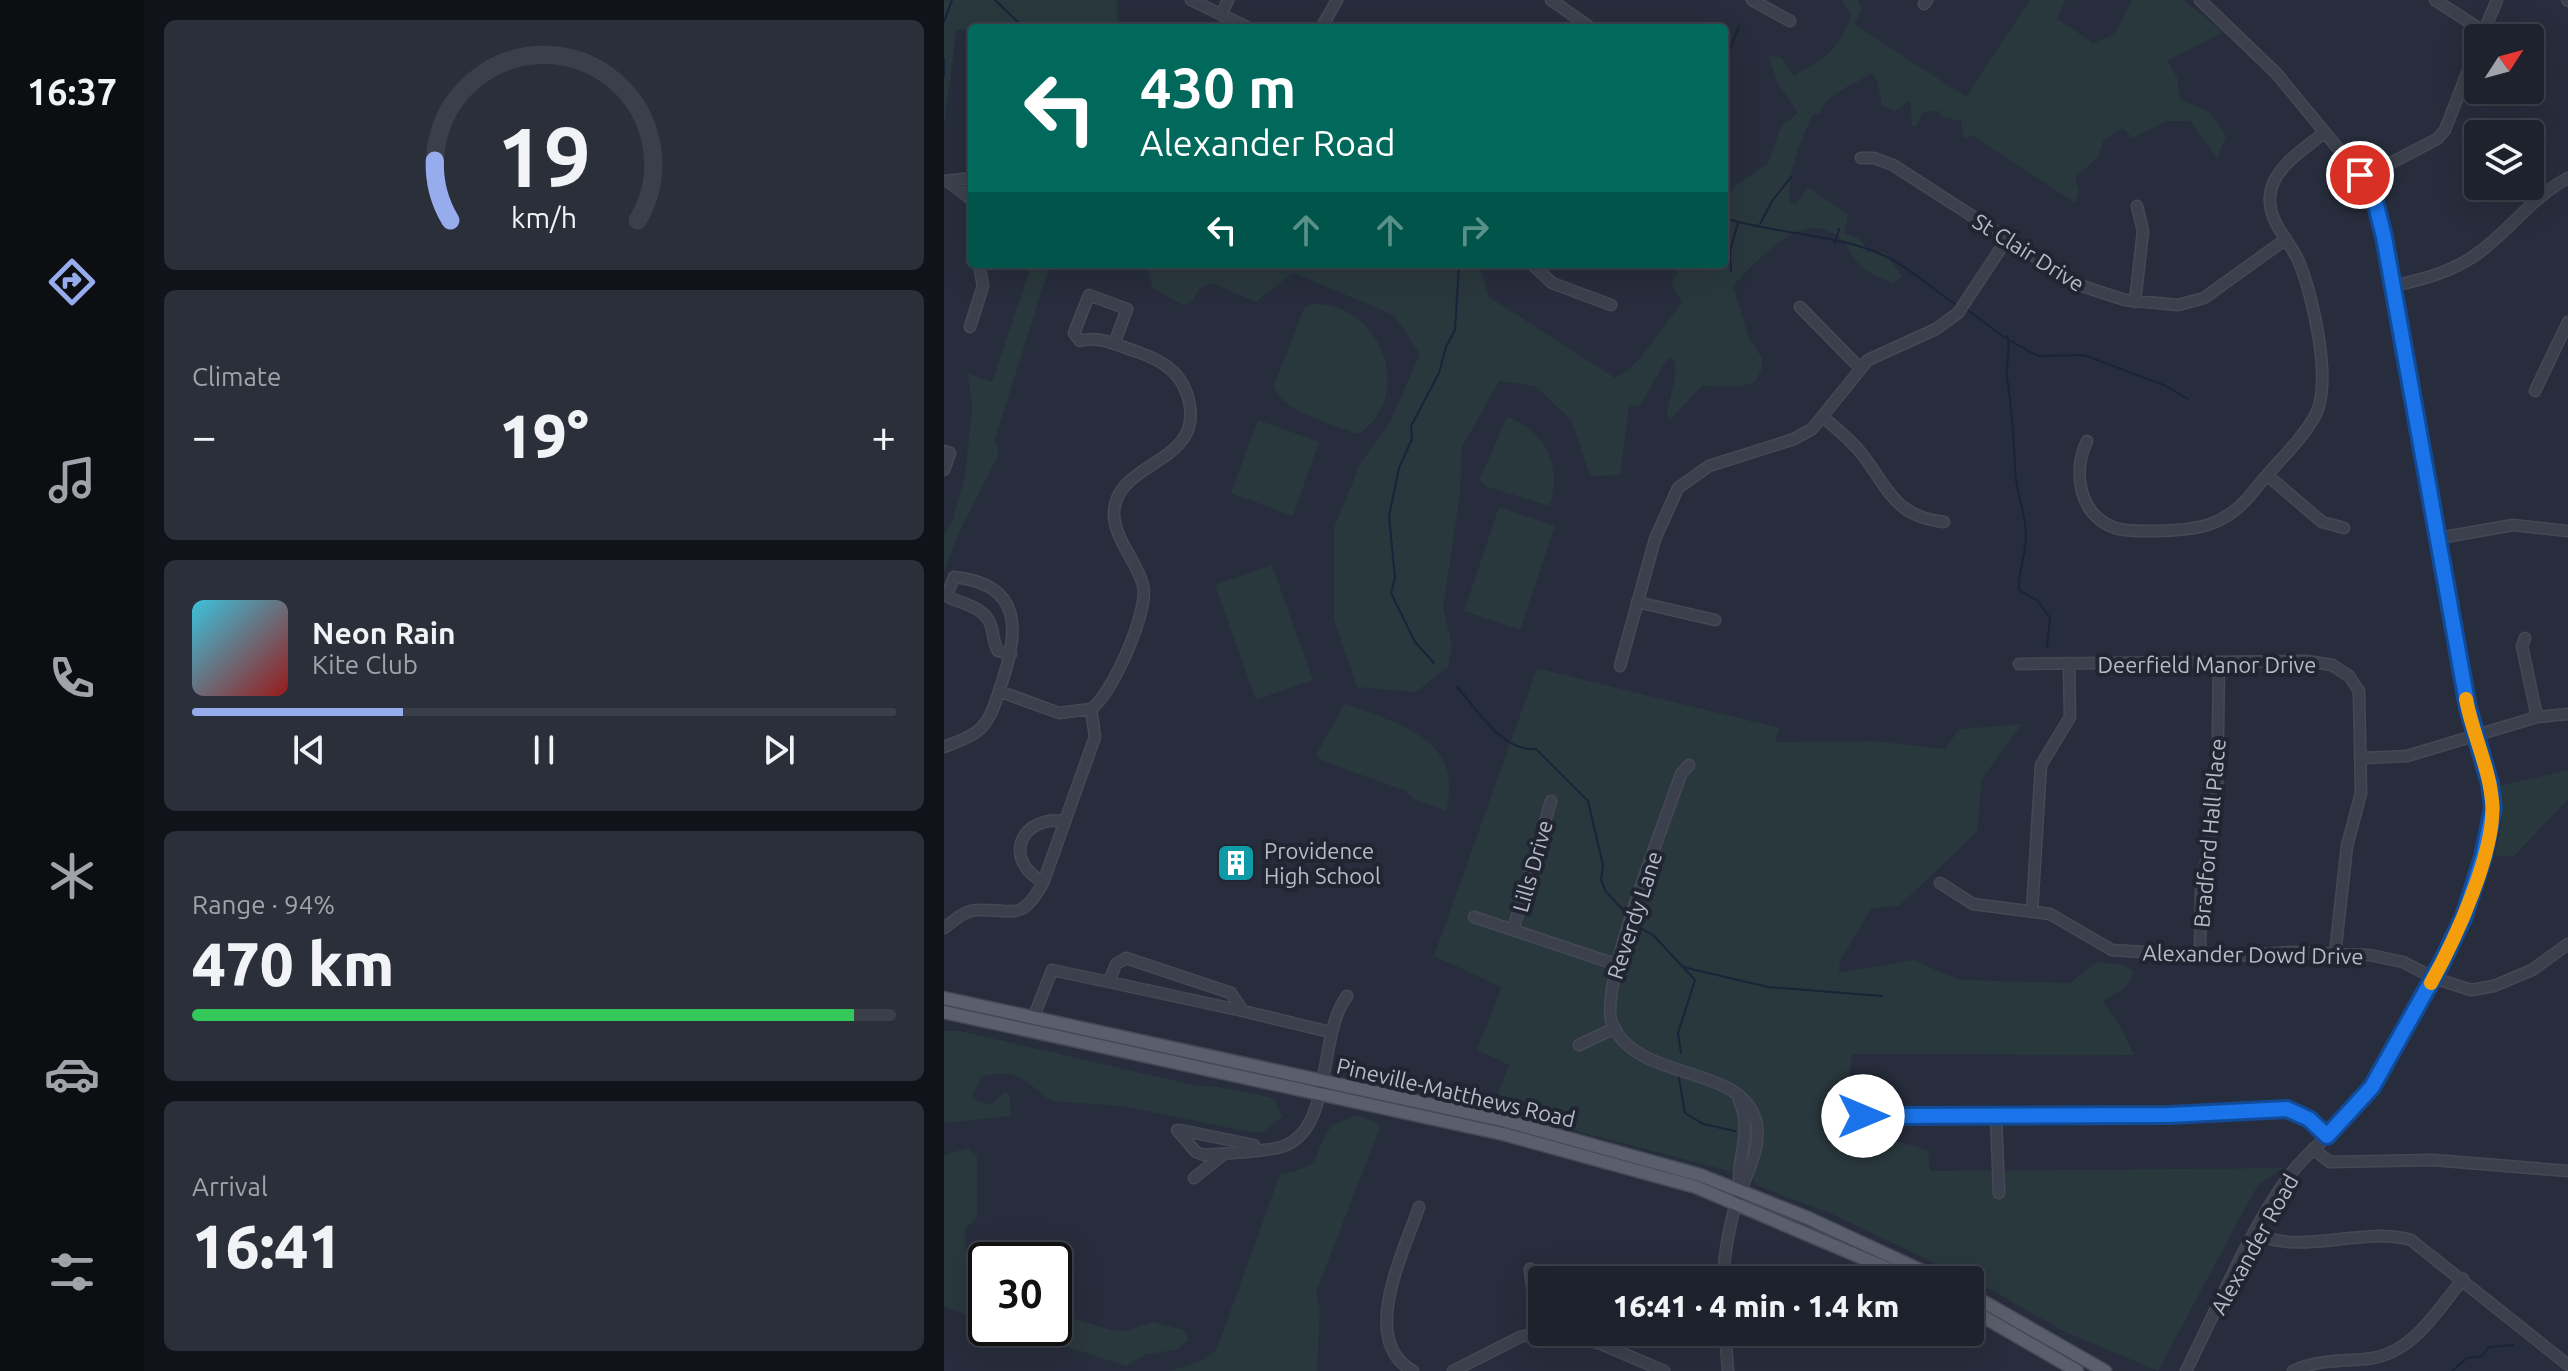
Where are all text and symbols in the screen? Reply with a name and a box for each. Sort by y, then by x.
north arrow [2464,24,2544,104]
map controls [2464,24,2544,200]
icon: left [1008,56,1112,160]
text: 430 m [1140,56,1296,119]
text: 16:37 [27,71,117,112]
text: 19 [497,109,591,203]
button: layers [2464,120,2544,200]
text: Alexander Road [1140,122,1396,163]
pin [2326,141,2394,209]
icon: arrive [2338,153,2382,197]
text: km/h [511,201,577,233]
icon: left [1200,208,1244,252]
icon: ahead [1284,208,1328,252]
icon: ahead [1368,208,1412,252]
icon: right [1452,208,1496,252]
street label: St Clair Drive [1969,208,2089,296]
icon: directions [44,254,100,310]
text: Climate [192,362,281,391]
text: 19° [499,402,589,469]
text: − [192,411,217,460]
text: + [871,411,896,460]
icon: music [44,452,100,508]
text: Neon Rain [312,616,456,650]
icon: phone [44,650,100,706]
text: Kite Club [312,650,418,679]
street label: Deerfield Manor Drive [2098,652,2316,677]
icon: previous [287,728,331,772]
icon: pause [522,728,566,772]
icon: next [757,728,801,772]
street label: Bradford Hall Place [2188,737,2230,929]
street label: Lills Drive [1507,817,1557,915]
place label: Providence High School [1264,838,1381,888]
building icon: Providence High School [1215,842,1257,884]
icon: climate [44,848,100,904]
street label: Reverdy Lane [1602,848,1666,982]
text: Range · 94% [192,890,335,919]
text: 470 km [192,930,394,997]
street label: Alexander Dowd Drive [2142,940,2364,968]
icon: car [44,1046,100,1102]
street label: Pineville-Matthews Road [1334,1052,1578,1132]
position arrow [1821,1074,1905,1158]
street label: Alexander Road [2205,1170,2303,1318]
text: Arrival [192,1172,268,1201]
text: 16:41 [192,1212,342,1279]
speed limit sign: 30 [968,1242,1072,1346]
icon: filters [44,1244,100,1300]
text: 16:41 · 4 min · 1.4 km [1613,1289,1899,1323]

